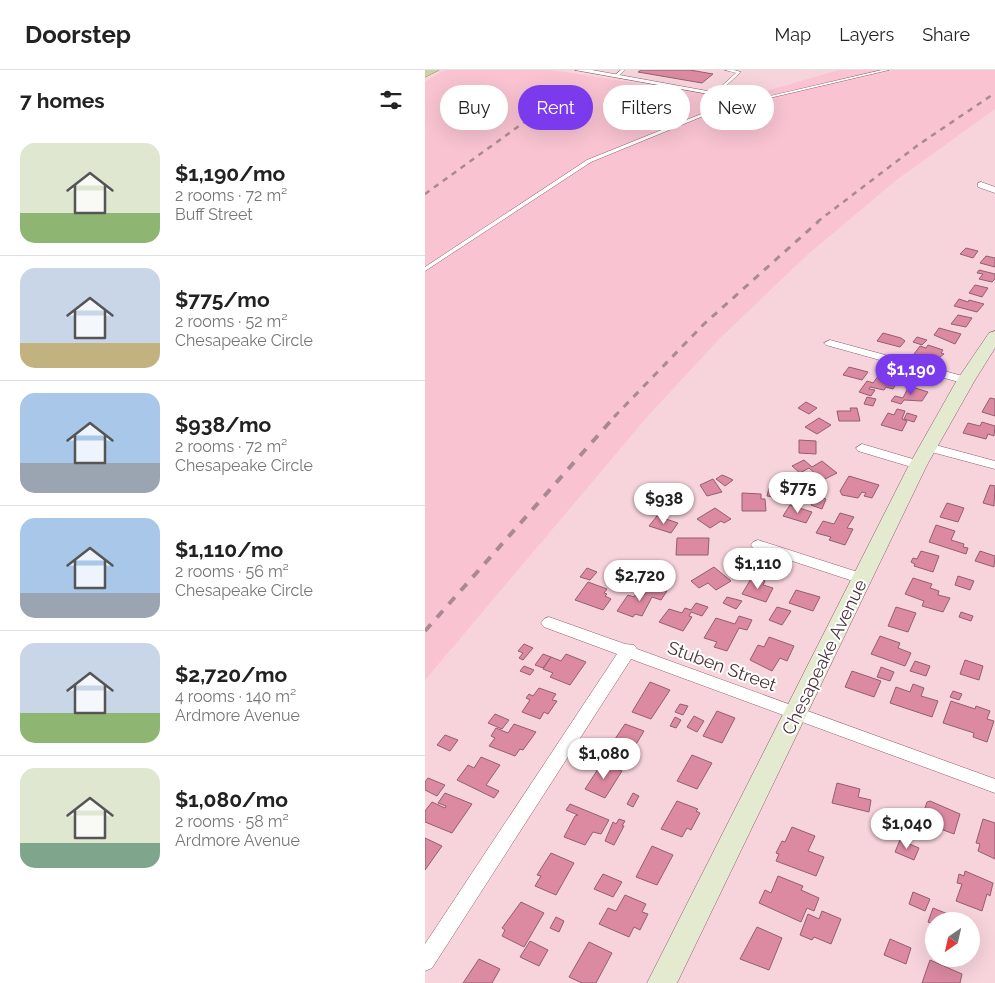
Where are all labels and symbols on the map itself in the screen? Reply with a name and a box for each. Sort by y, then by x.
pin: $1,190 [870,354,952,396]
pin: $775 [768,472,828,514]
pin: $938 [634,482,694,525]
pin: $1,110 [717,548,799,590]
pin: $2,720 [599,560,681,602]
street label: Chesapeake Avenue [777,576,871,738]
street label: Stuben Street [665,637,779,695]
pin: $1,080 [563,738,645,780]
pin: $1,040 [866,808,948,850]
north arrow [925,912,980,968]

